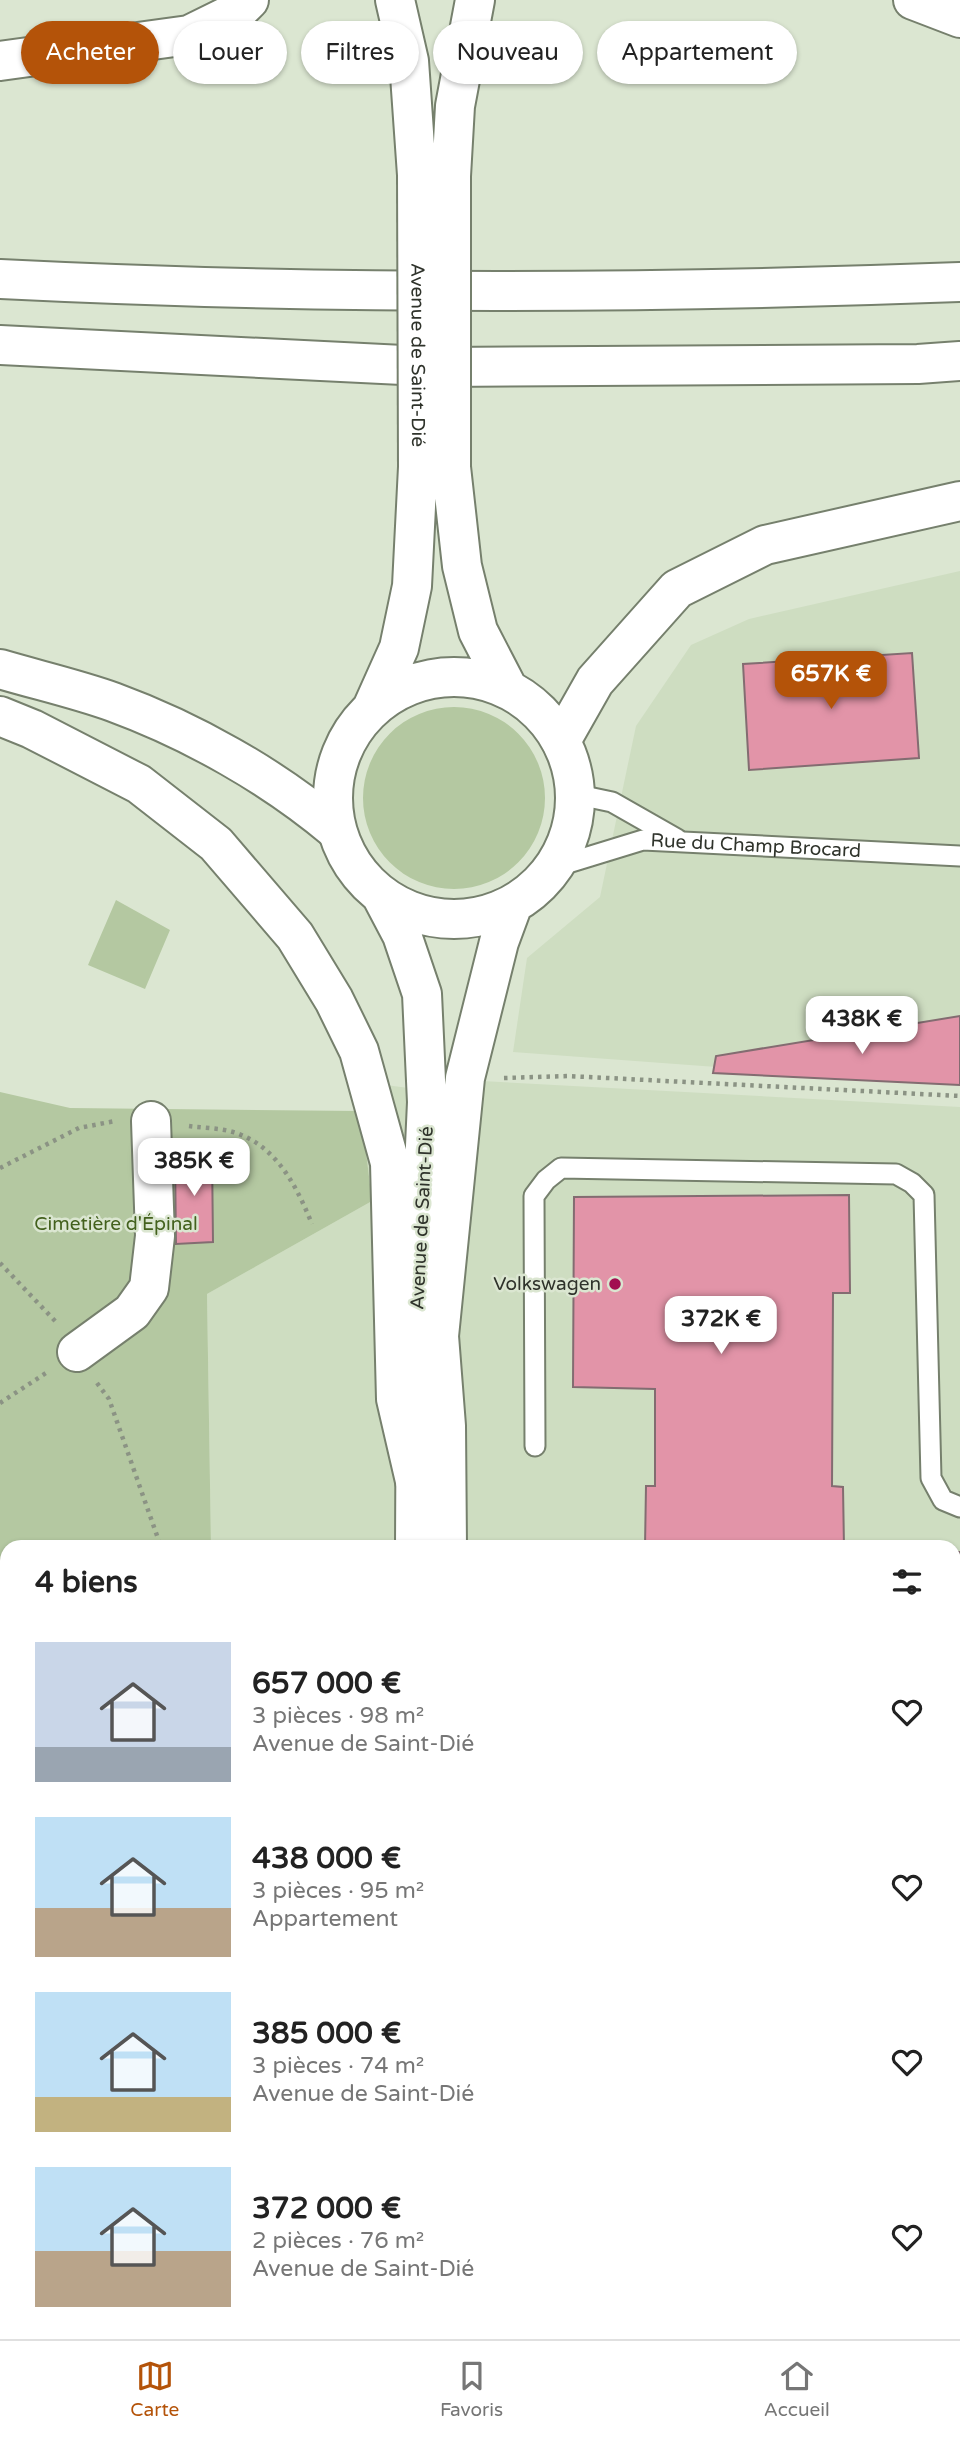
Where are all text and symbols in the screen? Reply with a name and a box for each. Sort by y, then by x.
chip: Acheter [21,21,159,84]
chip: Louer [173,21,287,84]
chip: Filtres [301,21,419,84]
chip: Nouveau [433,21,583,84]
chip: Appartement [597,21,797,84]
street label: Avenue de Saint-Dié [406,263,429,447]
pin: 657K € [774,652,888,711]
text: 657K € [791,660,871,688]
street label: Rue du Champ Brocard [650,829,862,862]
pin: 438K € [805,996,919,1056]
text: 438K € [822,1005,902,1033]
street label: Avenue de Saint-Dié [406,1126,438,1310]
pin: 385K € [137,1138,251,1198]
text: 385K € [154,1147,234,1175]
park label: Cimetière d'Épinal [34,1213,198,1235]
place label: Volkswagen [493,1273,601,1295]
marker: Volkswagen [607,1276,623,1292]
pin: 372K € [664,1296,778,1356]
text: 372K € [681,1305,761,1333]
icon: filters [888,1563,926,1601]
text: 4 biens [35,1564,138,1601]
text: 657 000 € [252,1665,401,1702]
icon: home [91,1670,175,1754]
icon: heart [888,1693,926,1731]
text: 3 pièces · 98 m² [252,1702,424,1730]
text: Avenue de Saint-Dié [252,1730,474,1758]
text: 438 000 € [252,1840,401,1877]
icon: home [91,1845,175,1929]
icon: heart [888,1868,926,1906]
text: 3 pièces · 95 m² [252,1877,424,1905]
text: Appartement [252,1905,398,1933]
text: 385 000 € [252,2015,401,2052]
icon: home [91,2020,175,2104]
icon: heart [888,2043,926,2081]
text: 3 pièces · 74 m² [252,2052,424,2080]
text: Avenue de Saint-Dié [252,2080,474,2108]
text: 372 000 € [252,2190,401,2227]
icon: home [91,2195,175,2279]
icon: heart [888,2218,926,2256]
text: 2 pièces · 76 m² [252,2227,424,2255]
text: Avenue de Saint-Dié [252,2255,474,2283]
tab: Carte [130,2357,179,2421]
tab: Favoris [440,2357,503,2421]
tab: Accueil [764,2357,830,2421]

